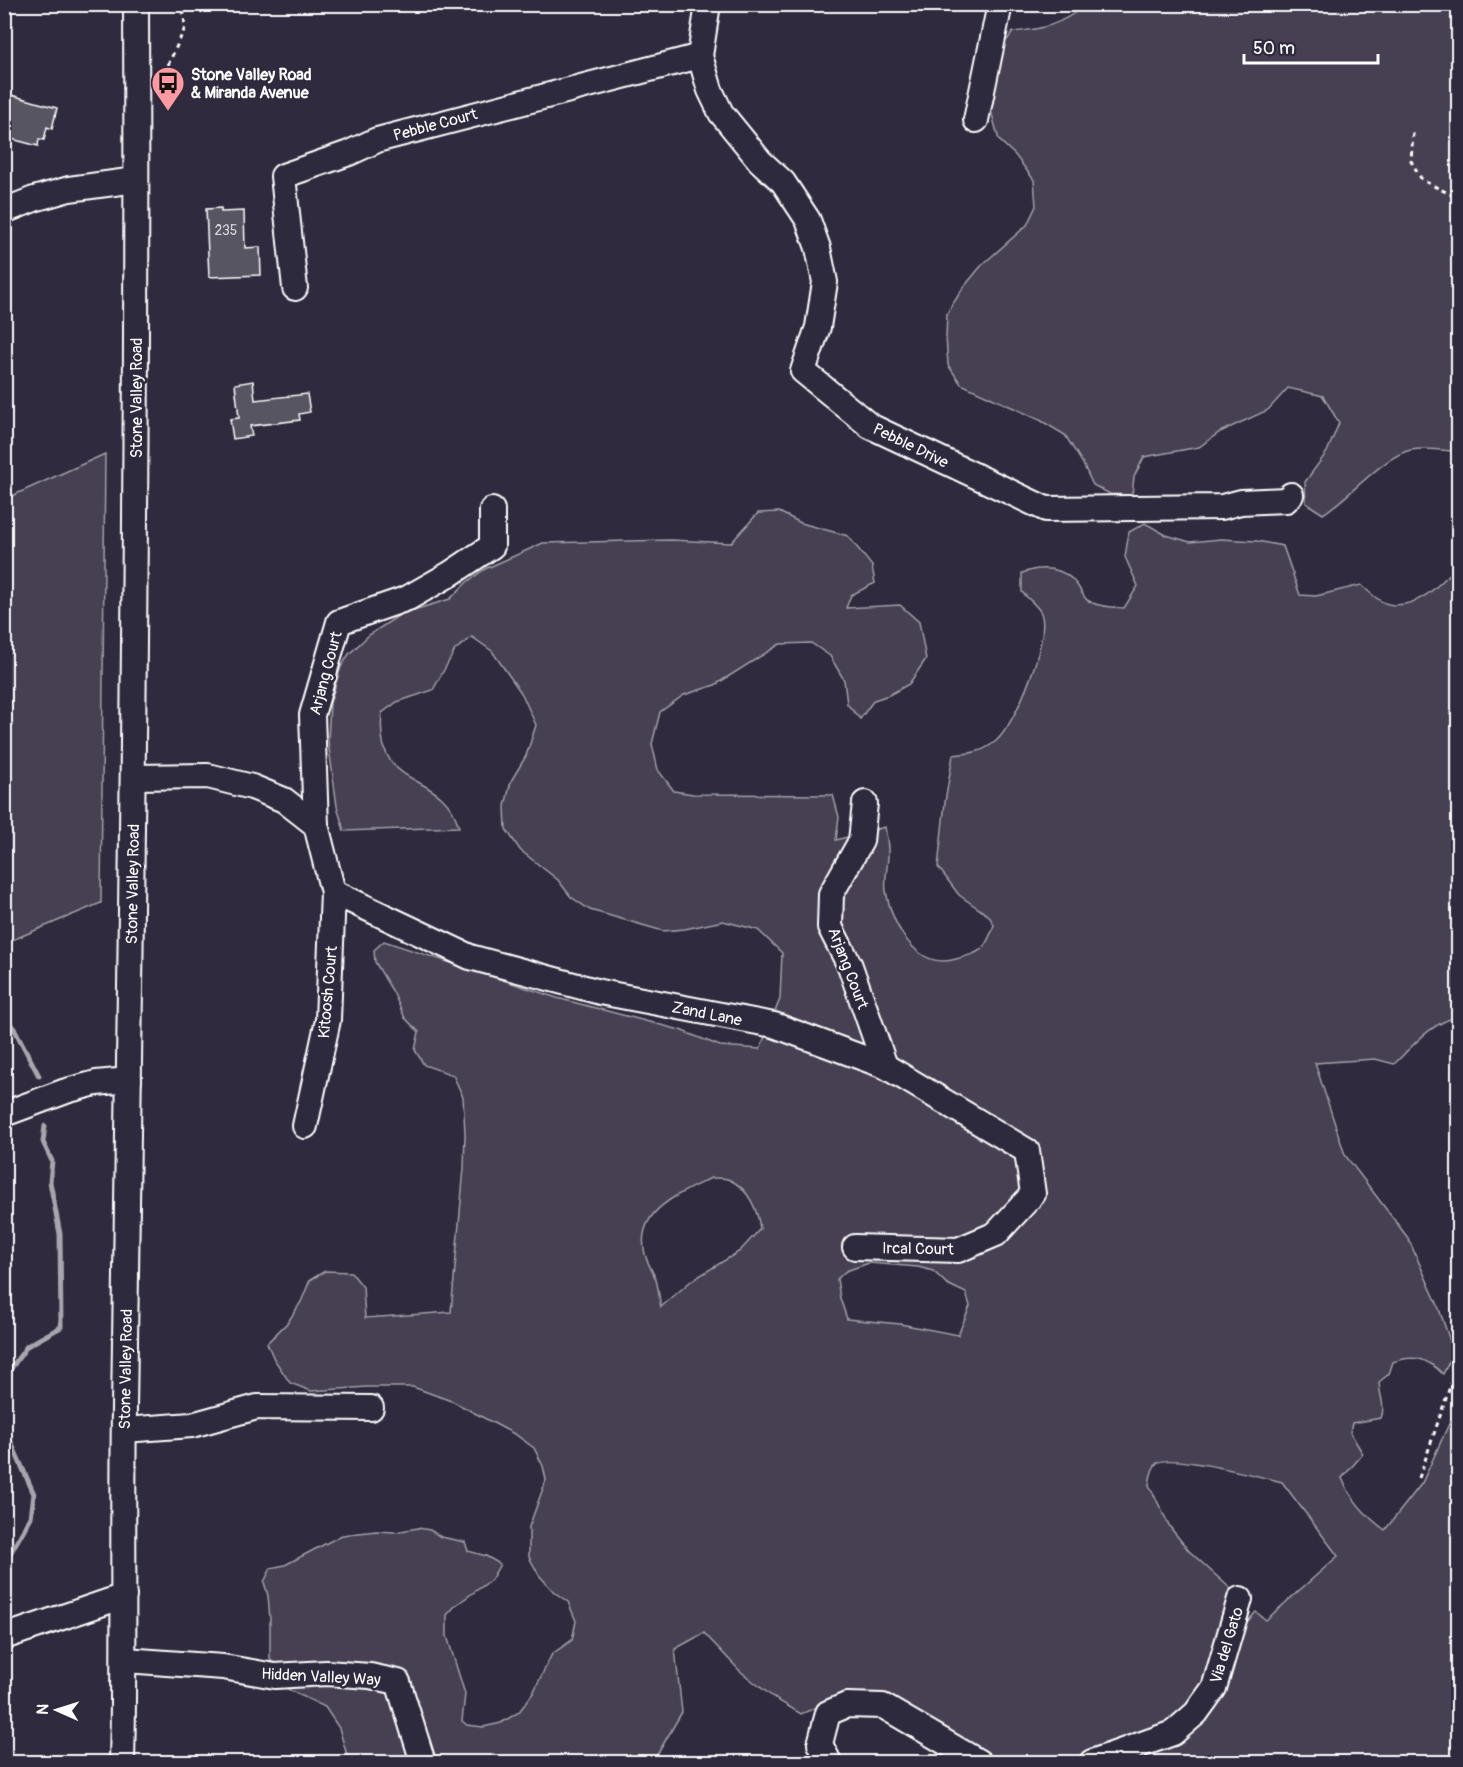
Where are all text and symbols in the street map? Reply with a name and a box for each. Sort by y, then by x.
scale bar [1244,27,1378,65]
text: 50 m [1253,37,1295,60]
bus stop icon: Stone Valley Road & Miranda Avenue [150,65,186,112]
place label: Stone Valley Road & Miranda Avenue [191,65,312,103]
street label: Pebble Court [391,104,480,146]
house number: 235 [215,222,237,239]
street label: Stone Valley Road [127,338,147,458]
street label: Pebble Drive [869,419,952,473]
street label: Arjang Court [305,629,347,717]
street label: Stone Valley Road [122,824,144,944]
street label: Arjang Court [823,925,873,1013]
street label: Kitoosh Court [314,944,342,1039]
street label: Zand Lane [670,997,744,1031]
street label: Ircal Court [882,1238,955,1260]
street label: Stone Valley Road [115,1309,137,1429]
street label: Via del Gato [1206,1604,1248,1686]
street label: Hidden Valley Way [261,1664,381,1690]
north arrow [27,1680,87,1740]
text: N [33,1703,53,1715]

